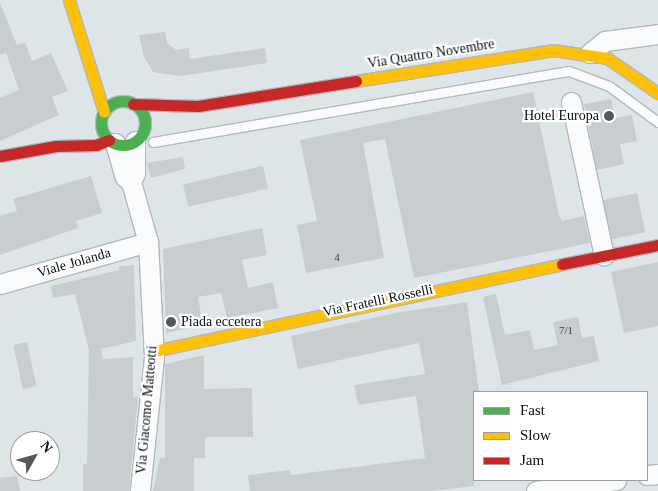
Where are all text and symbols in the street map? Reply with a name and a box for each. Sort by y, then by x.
street label: Via Quattro Novembre [366,36,496,72]
place label: Hotel Europa [524,108,599,124]
marker: Hotel Europa [603,110,615,122]
street label: Viale Jolanda [35,244,113,282]
house number: 4 [334,250,340,264]
street label: Via Fratelli Rosselli [322,281,434,321]
place label: Piada eccetera [181,314,261,330]
marker: Piada eccetera [165,316,177,328]
house number: 7/1 [559,323,573,337]
street label: Via Giacomo Matteotti [133,345,161,475]
legend [473,391,648,481]
text: Fast [520,402,545,418]
text: Slow [520,427,551,443]
north arrow [10,431,60,481]
text: N [37,438,55,456]
text: Jam [520,452,544,468]

